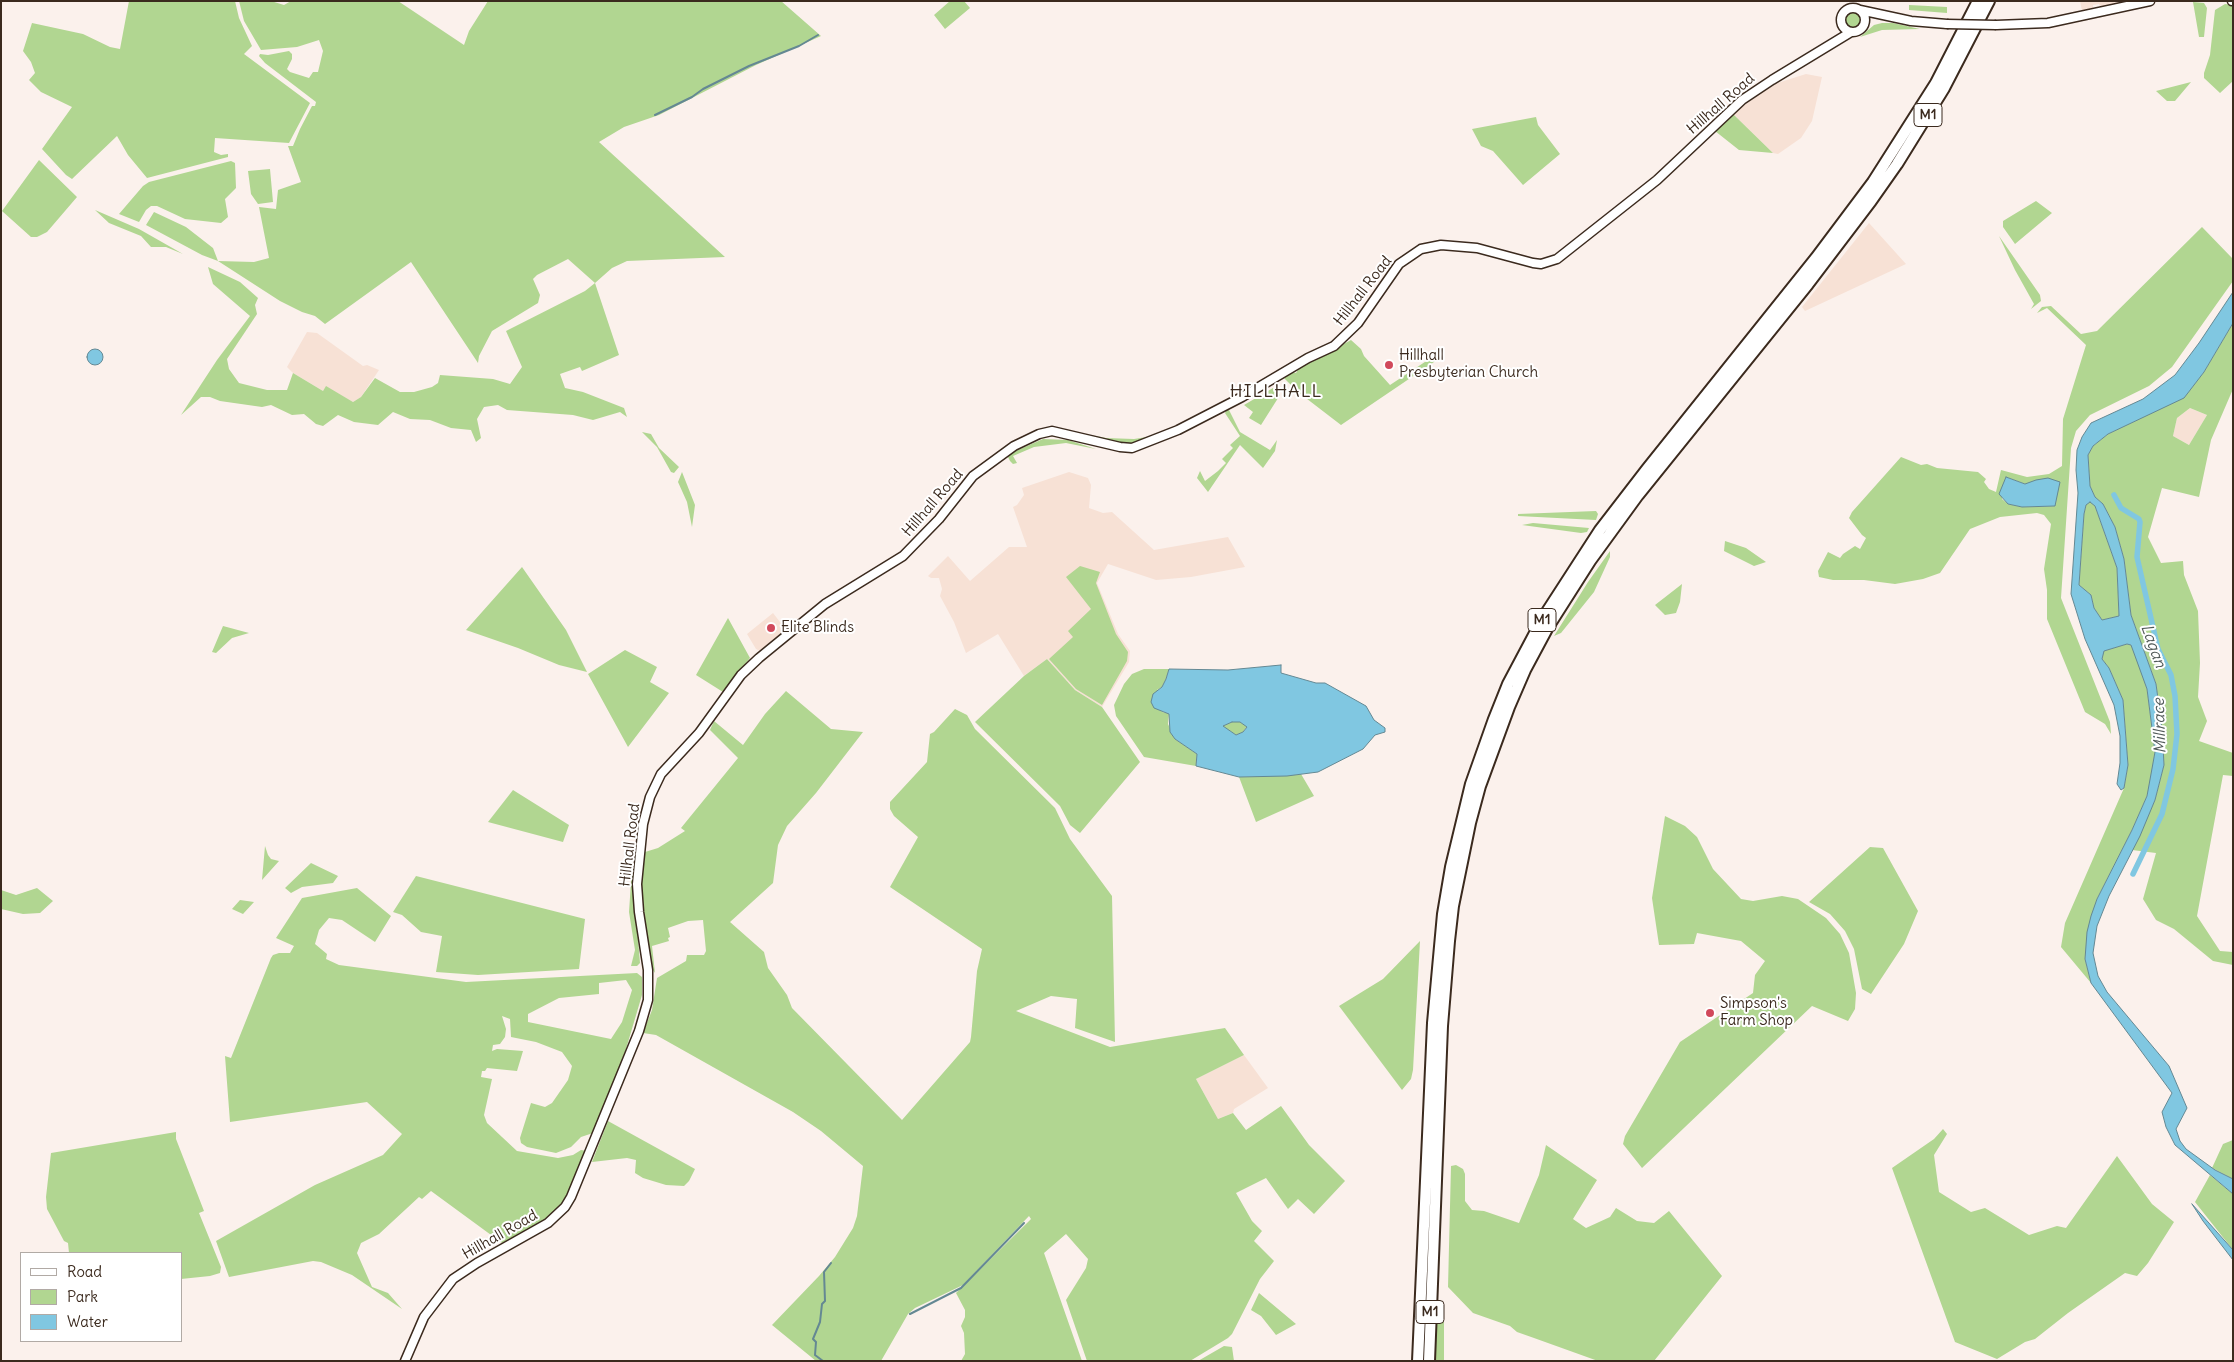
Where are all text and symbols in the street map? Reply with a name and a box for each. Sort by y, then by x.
street label: Hillhall Road [1684,70,1758,138]
road number: M1 [1914,104,1942,126]
street label: Hillhall Road [1330,253,1396,329]
place label: Hillhall Presbyterian Church [1399,347,1538,382]
marker: Hillhall Presbyterian Church [1383,359,1395,371]
district label: HILLHALL [1229,381,1323,403]
street label: Hillhall Road [899,466,967,540]
road number: M1 [1528,608,1556,632]
place label: Elite Blinds [781,619,854,637]
marker: Elite Blinds [765,622,777,634]
water label: Lagan [2136,622,2170,670]
water label: Millrace [2149,698,2171,754]
street label: Hillhall Road [616,802,644,888]
place label: Simpson's Farm Shop [1720,995,1793,1030]
marker: Simpson's Farm Shop [1704,1007,1716,1019]
street label: Hillhall Road [459,1206,541,1264]
legend [20,1252,182,1342]
text: Road [67,1262,102,1281]
text: Park [67,1287,98,1306]
road number: M1 [1416,1300,1444,1324]
text: Water [67,1312,108,1331]

